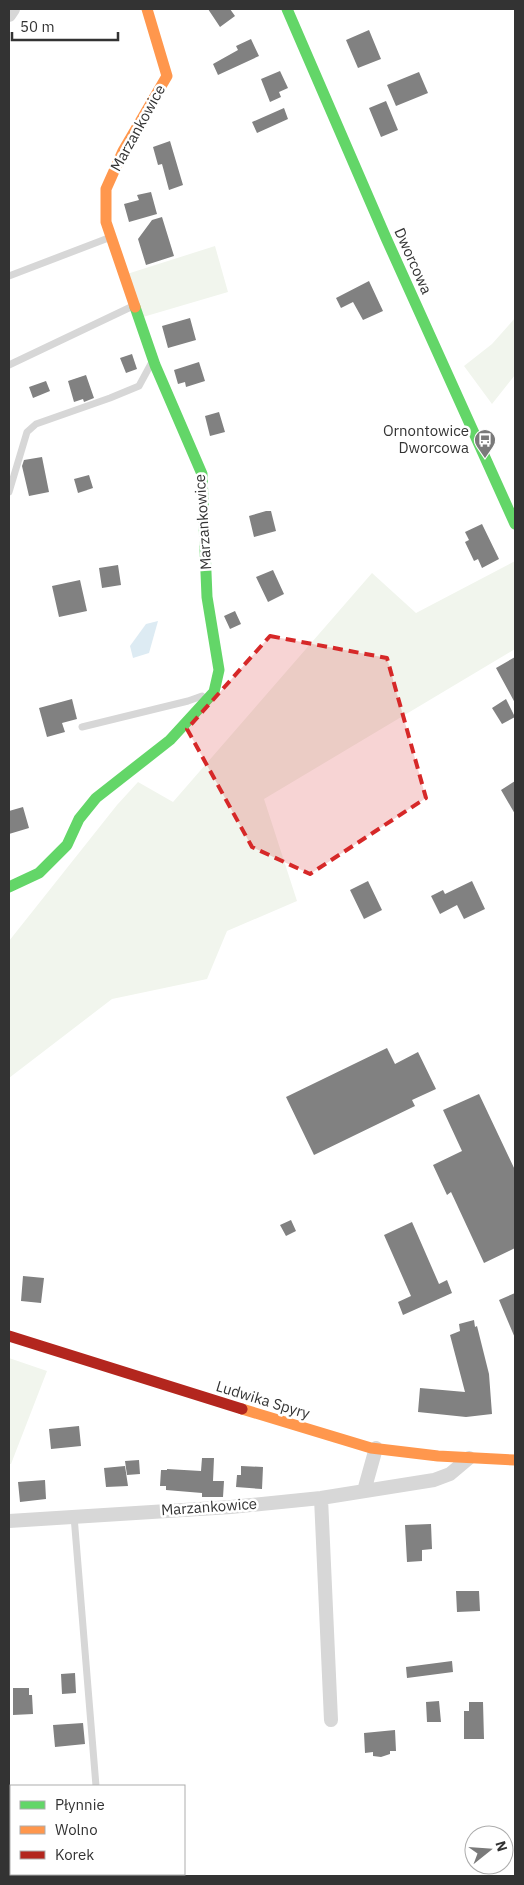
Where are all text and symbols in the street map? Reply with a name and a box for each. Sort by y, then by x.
scale bar [12,10,119,42]
text: 50 m [20,17,55,36]
street label: Marzankowice [106,81,169,174]
street label: Dworcowa [390,225,436,297]
place label: Ornontowice Dworcowa [383,421,469,457]
bus stop icon: Ornontowice Dworcowa [473,428,497,459]
street label: Marzankowice [190,473,215,571]
street label: Ludwika Spyry [214,1376,313,1423]
street label: Marzankowice [160,1494,258,1519]
legend [10,1785,185,1875]
text: Płynnie [55,1795,105,1814]
text: Wolno [55,1820,98,1839]
north arrow [464,1825,514,1875]
text: N [491,1839,512,1854]
text: Korek [55,1845,94,1864]

